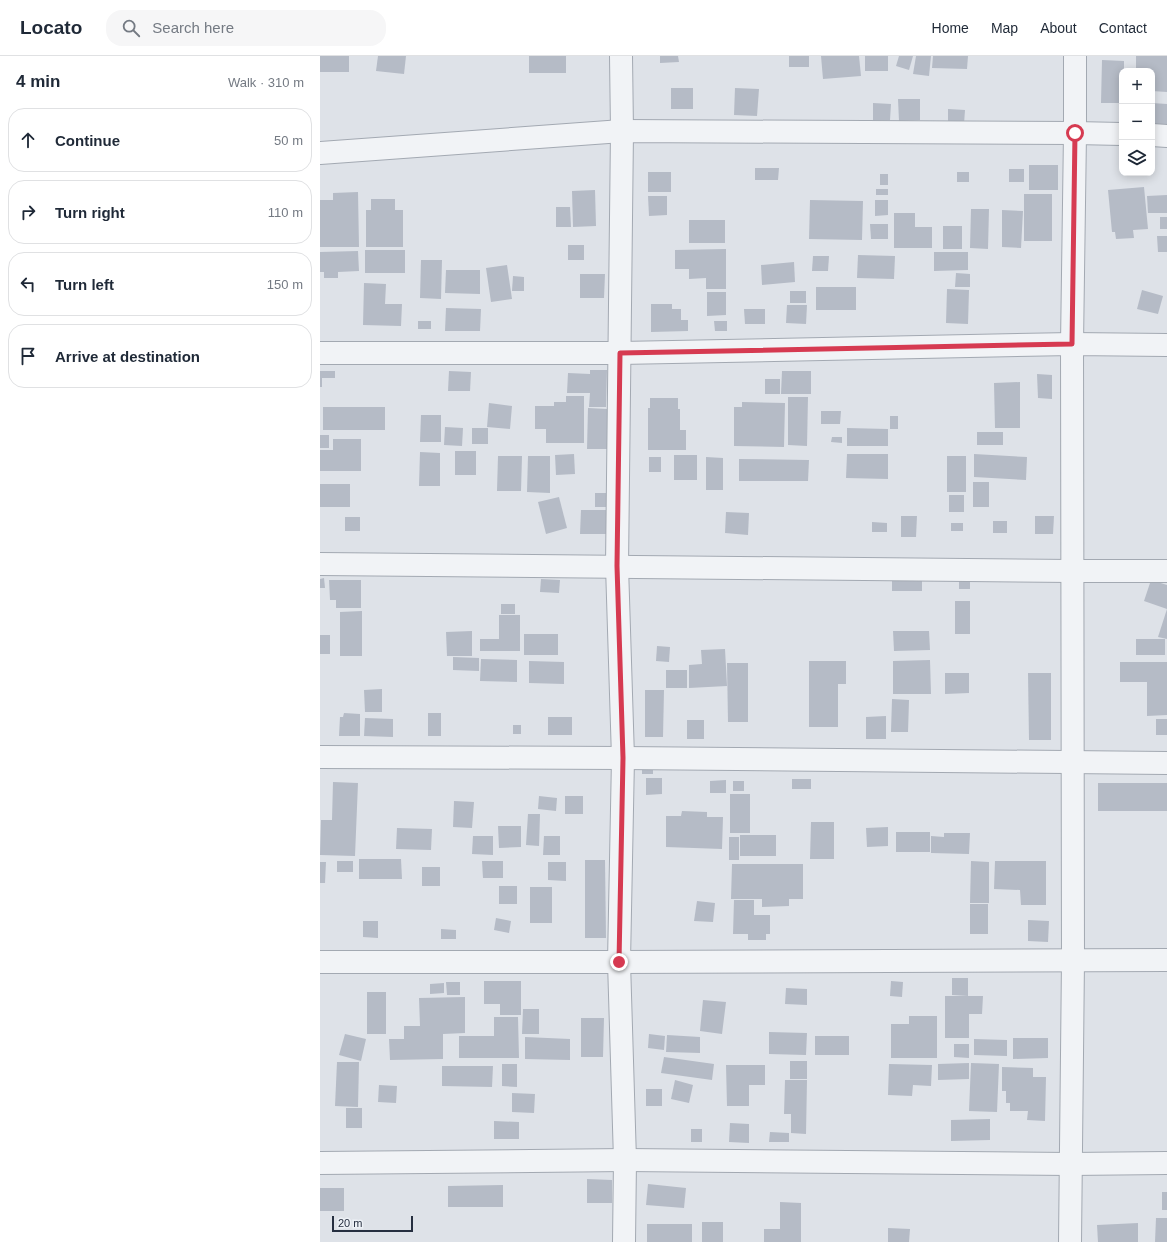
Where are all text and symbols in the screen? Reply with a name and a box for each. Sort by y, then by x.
search box [106,10,386,46]
text: Locato [20,17,82,38]
icon: search [120,17,142,39]
text: Search here [152,19,234,36]
text: Home [932,20,969,36]
text: Map [991,20,1018,36]
text: About [1040,20,1077,36]
text: Contact [1099,20,1147,36]
map controls [1119,68,1155,176]
button: + [1119,68,1155,104]
text: 4 min [16,72,60,91]
text: Walk · 310 m [228,75,304,90]
button: − [1119,104,1155,140]
route start [1066,124,1084,142]
icon: ahead [17,129,39,151]
text: Continue [55,132,120,149]
text: 50 m [274,133,303,148]
button: layers [1119,140,1155,176]
icon: right [17,201,39,223]
text: Turn right [55,204,125,221]
text: 110 m [268,205,303,220]
icon: left [17,273,39,295]
text: Turn left [55,276,114,293]
text: 150 m [267,277,303,292]
icon: arrive [17,345,39,367]
text: Arrive at destination [55,348,200,365]
route end [610,953,628,971]
scale bar [332,1214,413,1233]
text: 20 m [338,1217,362,1229]

